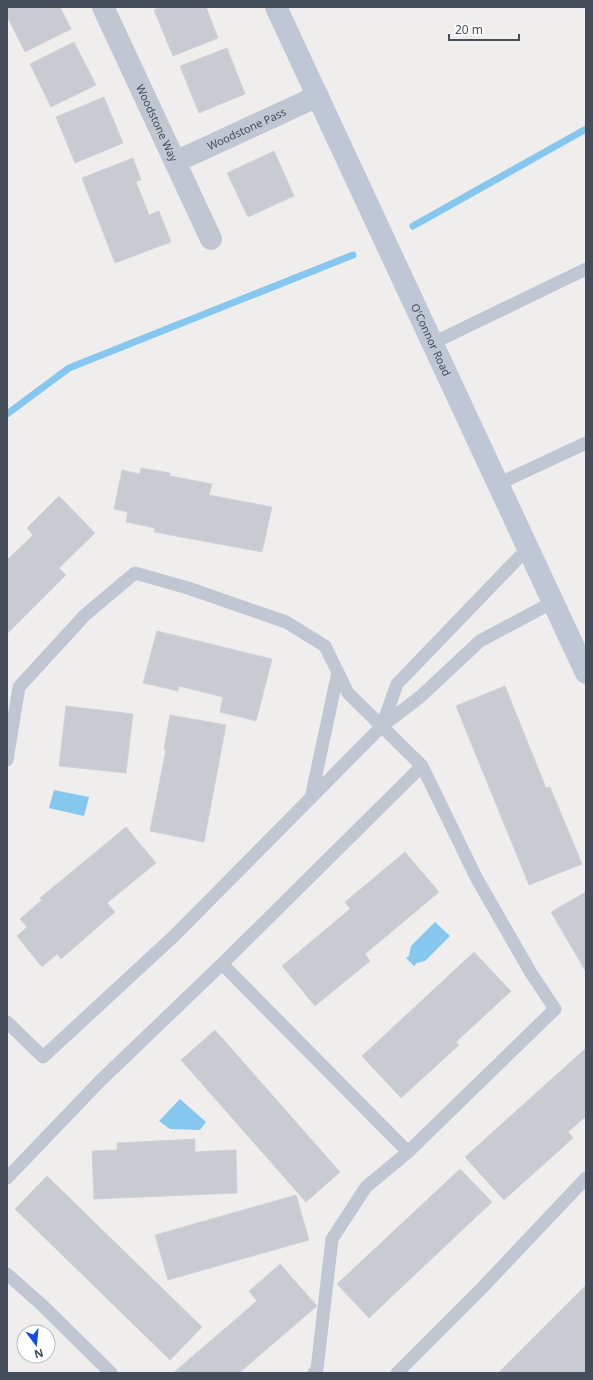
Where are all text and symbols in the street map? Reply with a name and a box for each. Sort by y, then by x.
scale bar [449,16,519,42]
text: 20 m [455,21,483,38]
street label: Woodstone Way [133,82,182,164]
street label: Woodstone Pass [205,104,288,153]
street label: O'Connor Road [408,301,455,378]
north arrow [16,1324,56,1364]
text: N [33,1346,45,1363]

